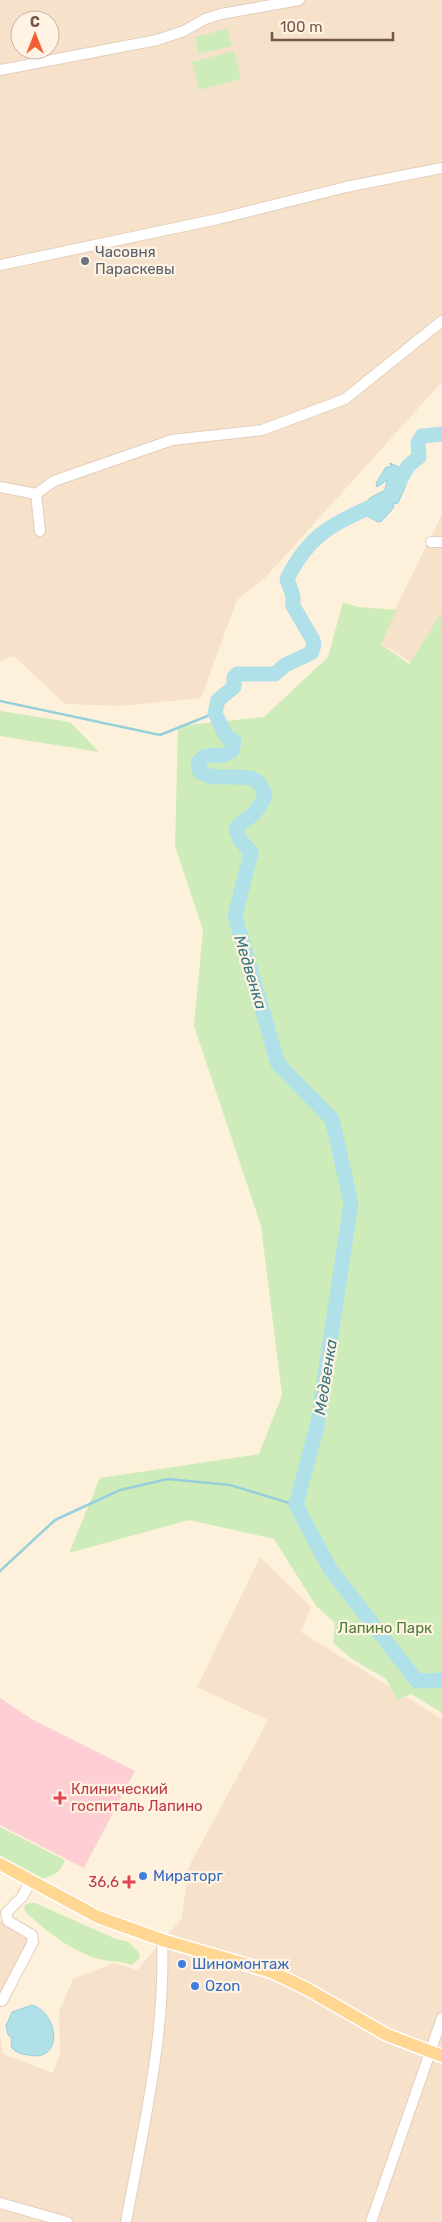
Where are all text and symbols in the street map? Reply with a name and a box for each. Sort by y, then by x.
north arrow [10,10,60,60]
scale bar [272,10,393,42]
text: С [30,14,40,31]
text: 100 m [280,18,322,36]
place label: Часовня Параскевы [95,243,175,278]
marker: Часовня Параскевы [79,255,91,267]
water label: Медвенка [230,933,271,1012]
water label: Медвенка [310,1338,341,1416]
park label: Лапино Парк [338,1619,432,1637]
place label: Клинический госпиталь Лапино [71,1780,203,1815]
marker: Клинический госпиталь Лапино [53,1791,67,1805]
place label: Мираторг [153,1867,223,1885]
marker: Мираторг [137,1870,149,1882]
place label: 36,6 [88,1873,119,1891]
marker: 36,6 [123,1876,135,1888]
place label: Шиномонтаж [192,1955,289,1973]
marker: Шиномонтаж [176,1958,188,1970]
place label: Ozon [205,1977,240,1995]
marker: Ozon [189,1980,201,1992]

